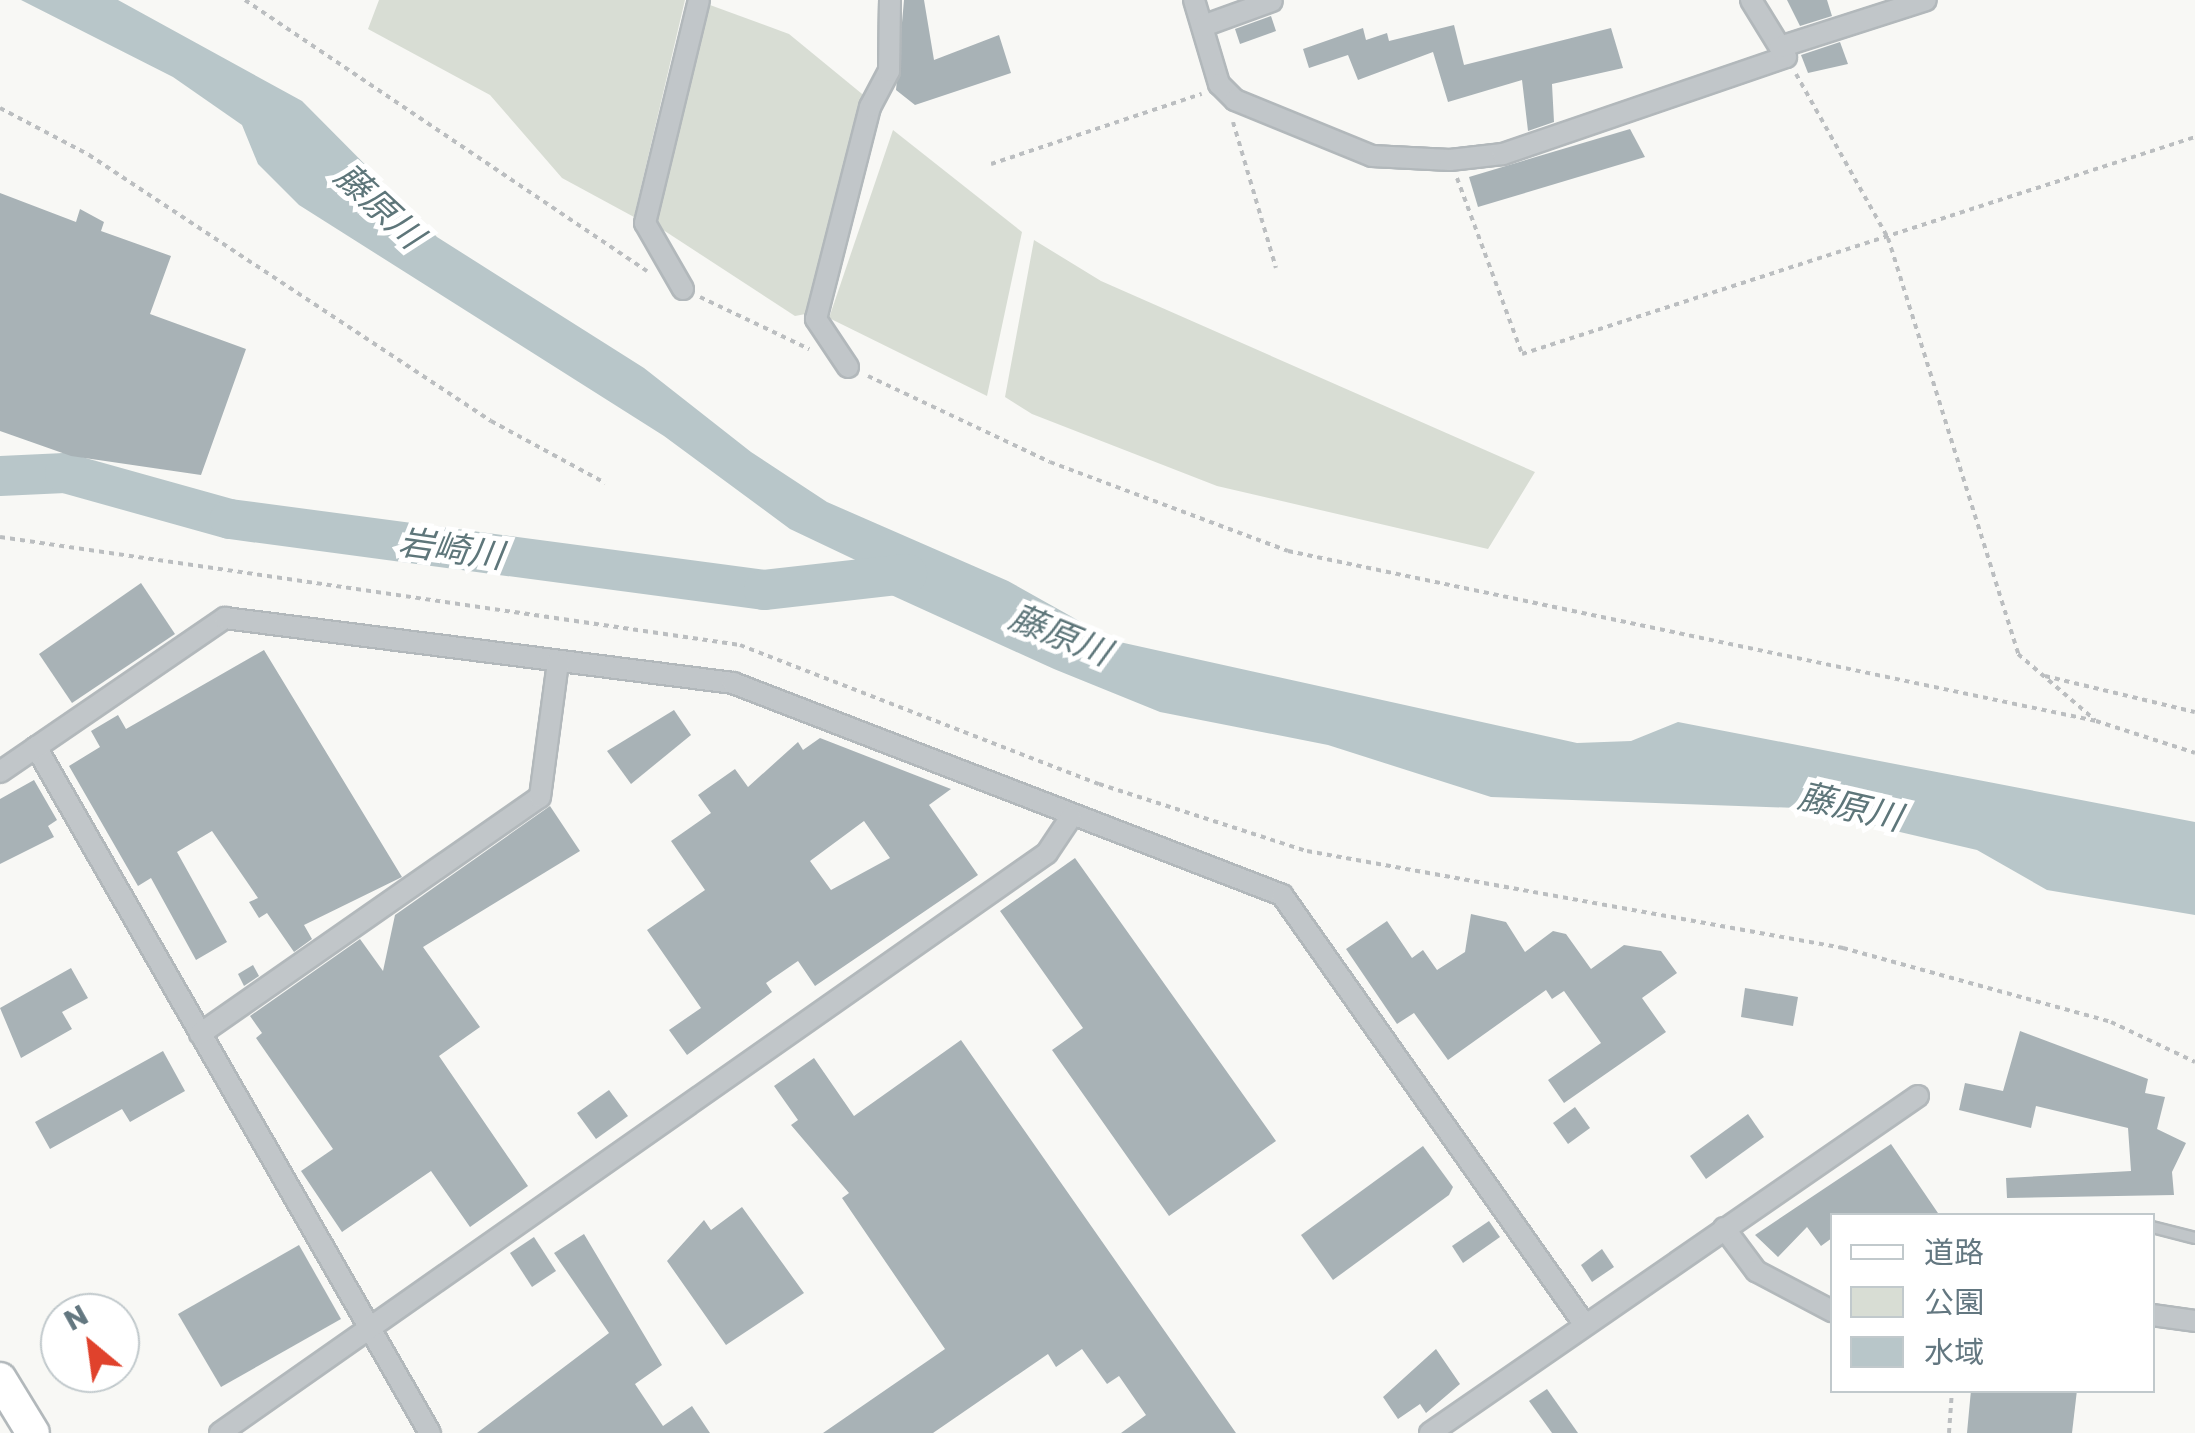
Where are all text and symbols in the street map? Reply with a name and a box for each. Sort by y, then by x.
water label: 藤原川 [326,155,432,257]
water label: 岩崎川 [396,521,506,577]
water label: 藤原川 [1003,596,1117,674]
water label: 藤原川 [1794,775,1906,839]
legend [1830,1213,2155,1393]
text: 道路 [1924,1231,1984,1274]
text: 公園 [1924,1281,1984,1324]
north arrow [40,1293,140,1393]
text: N [58,1296,95,1340]
text: 水域 [1924,1331,1984,1374]

